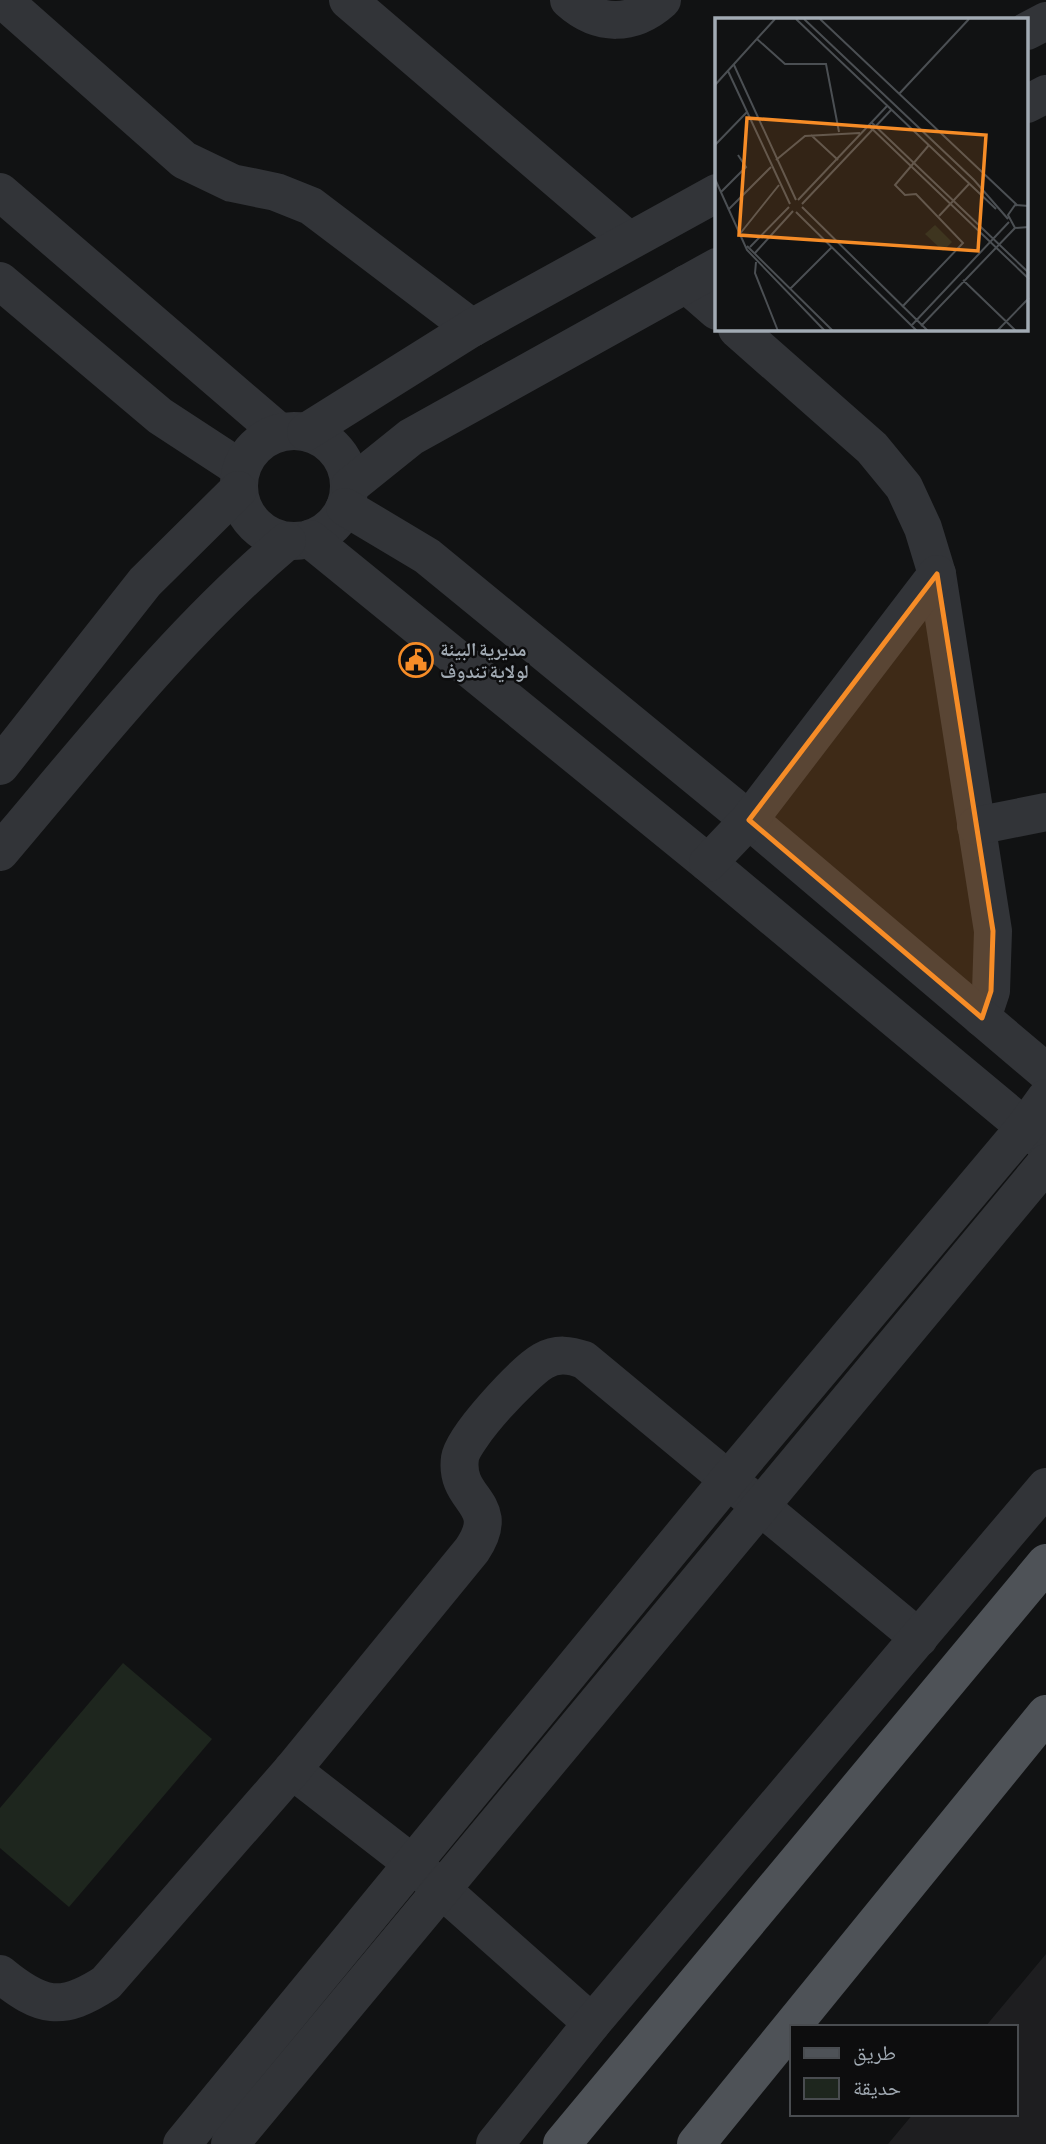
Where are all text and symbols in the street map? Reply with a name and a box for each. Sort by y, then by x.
inset map [715,18,1028,331]
place label: مديرية البيئة لولاية تندوف [440,638,529,683]
public building icon: مديرية البيئة لولاية تندوف [397,641,435,679]
legend [790,2025,1018,2116]
text: طريق [853,2040,896,2066]
text: حديقة [853,2075,901,2099]

